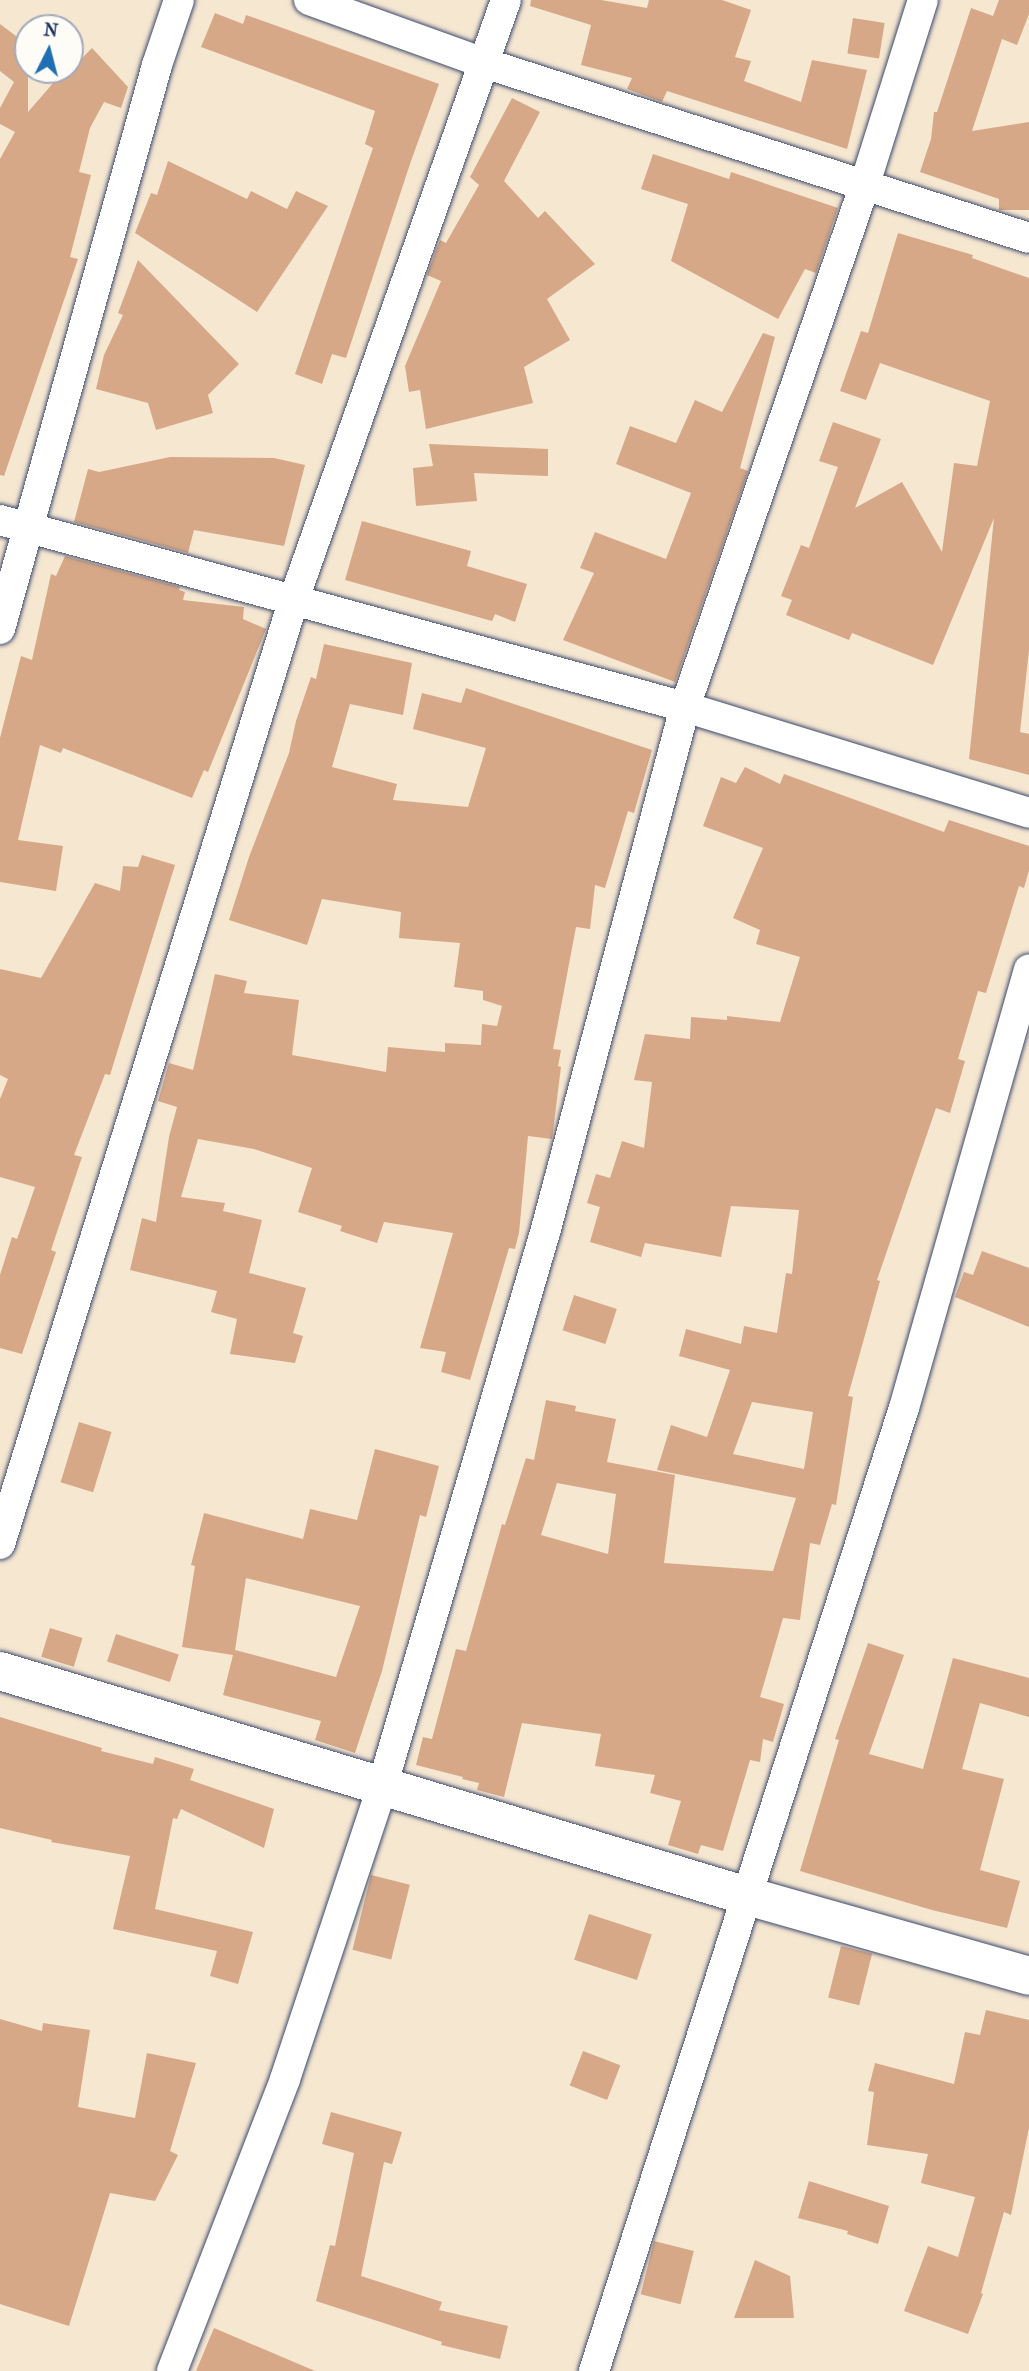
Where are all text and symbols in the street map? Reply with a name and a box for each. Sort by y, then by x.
north arrow [14,14,84,84]
text: N [43,18,59,42]

